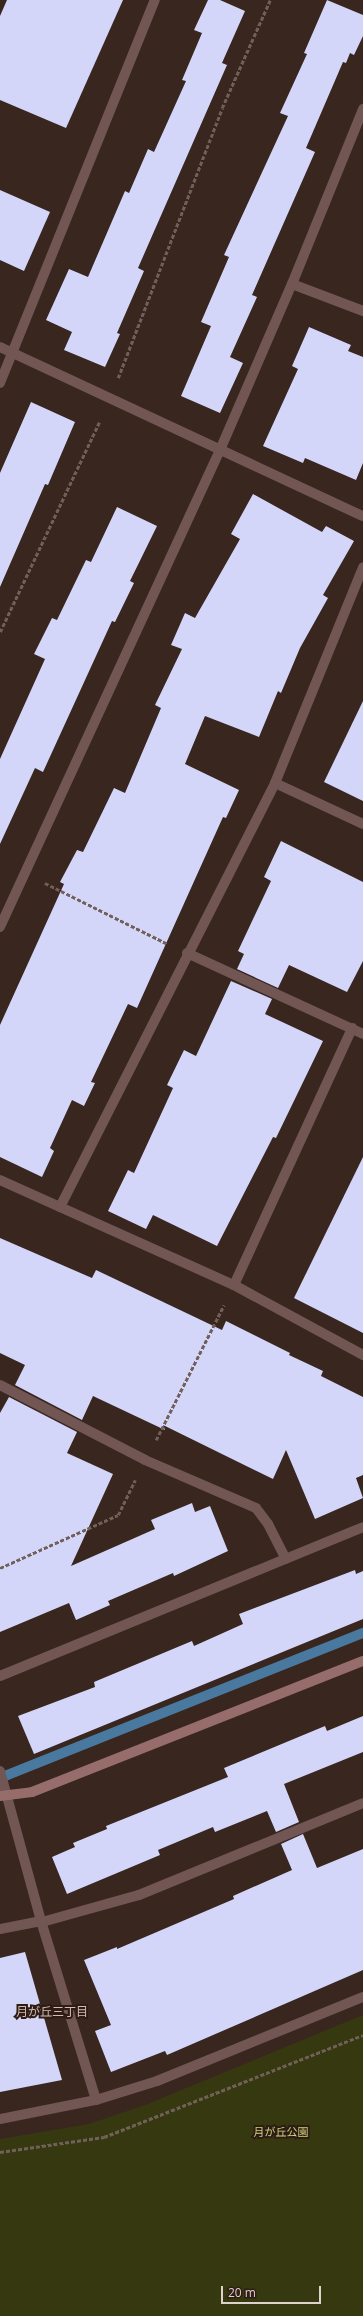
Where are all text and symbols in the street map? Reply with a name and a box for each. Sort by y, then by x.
district label: 月が丘三丁目 [16,2005,88,2019]
park label: 月が丘公園 [254,2125,308,2139]
scale bar [223,2278,323,2304]
text: 20 m [228,2284,256,2301]

